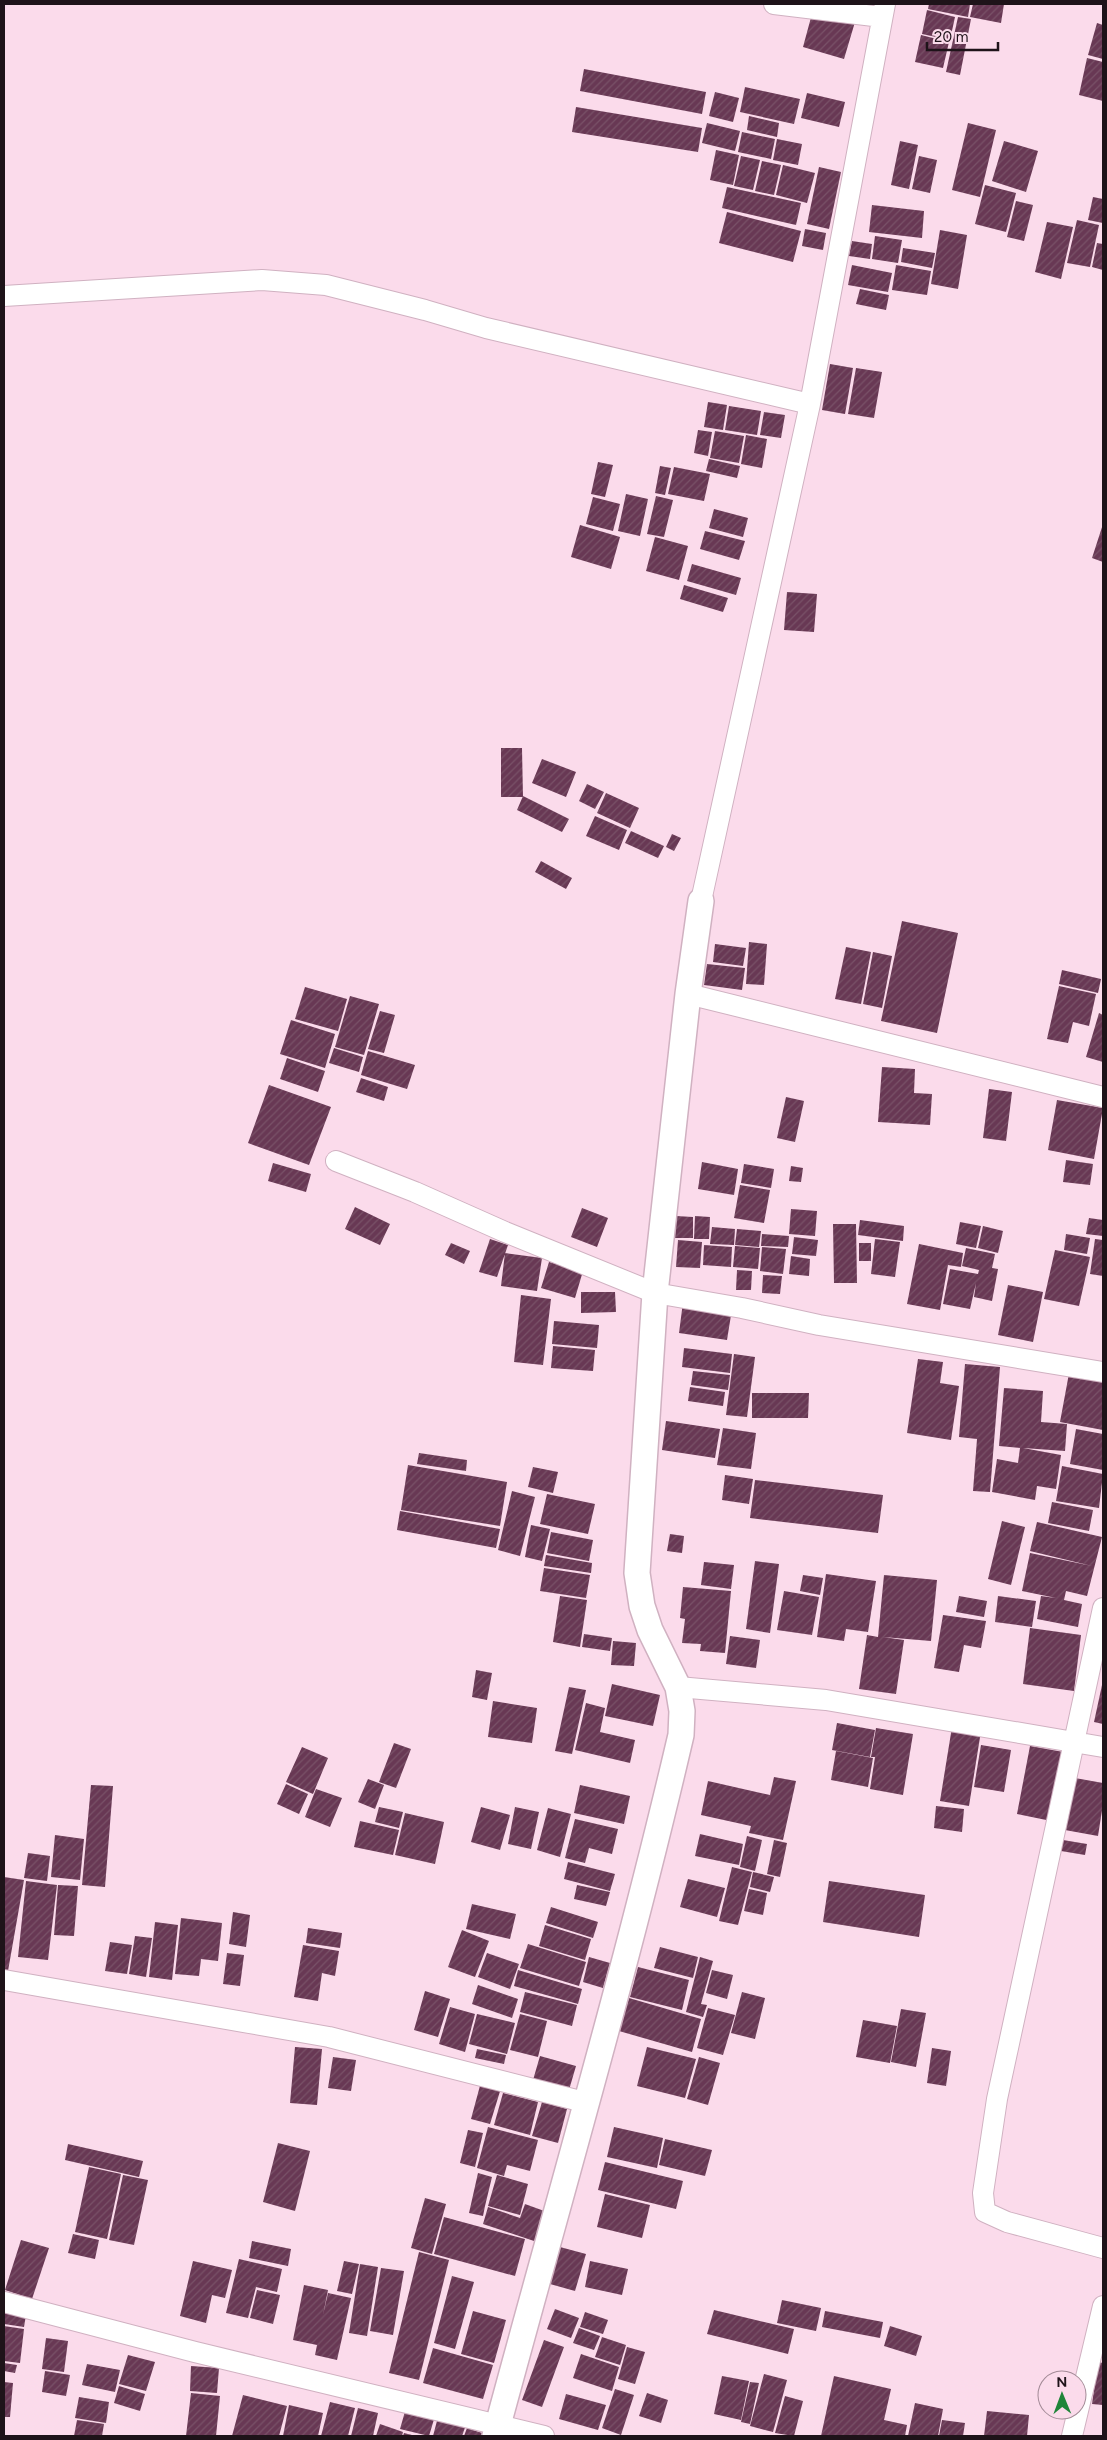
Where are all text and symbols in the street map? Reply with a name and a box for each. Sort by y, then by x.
scale bar [927,20,998,52]
text: 20 m [934,28,968,46]
north arrow [1037,2370,1087,2420]
text: N [1056,2374,1067,2391]

